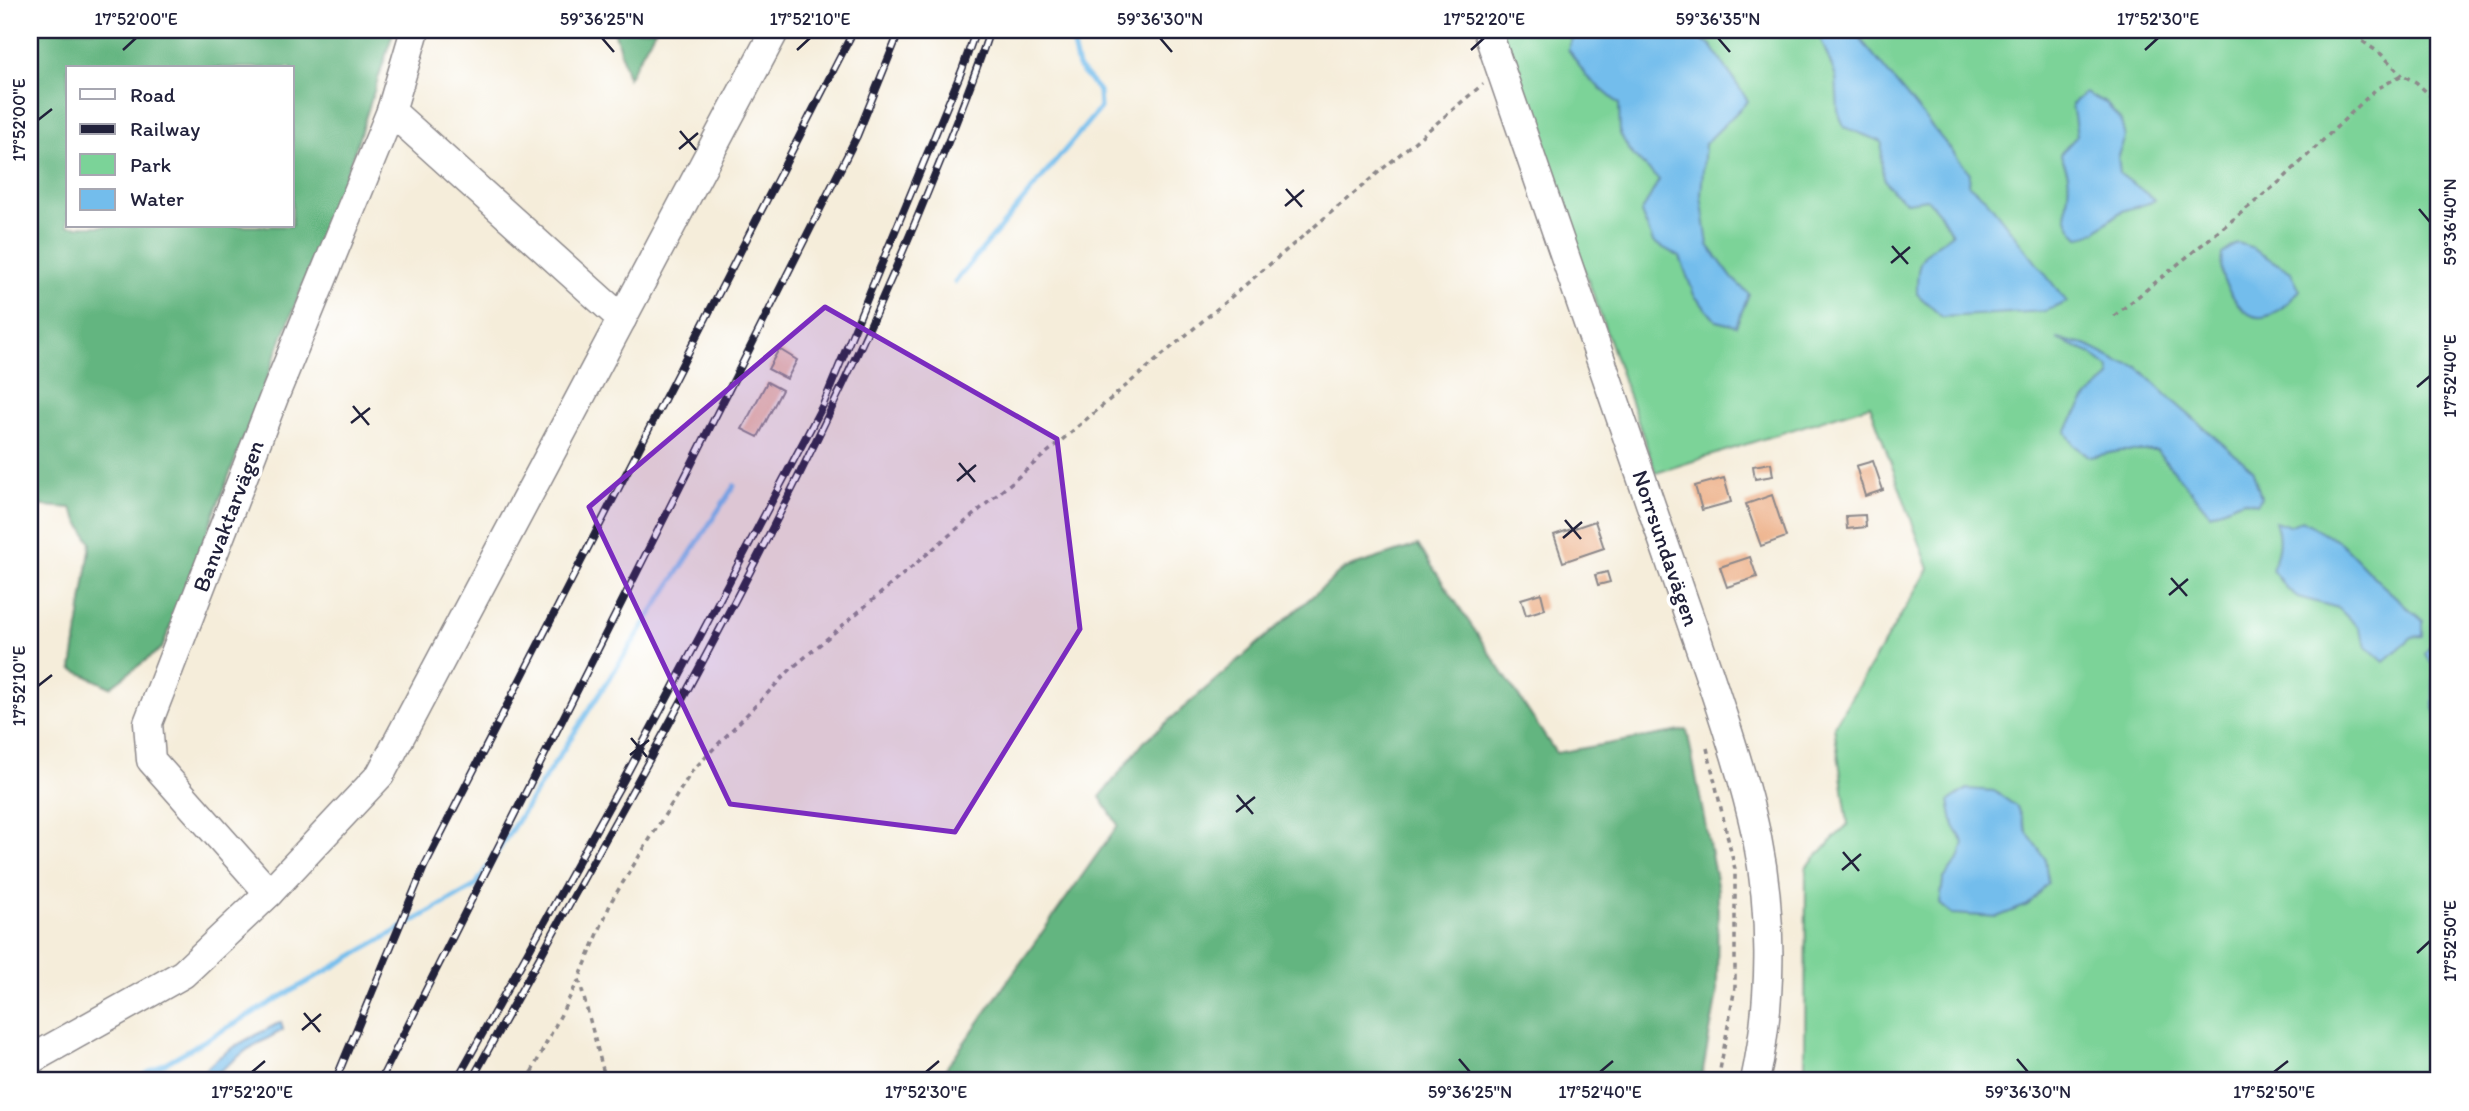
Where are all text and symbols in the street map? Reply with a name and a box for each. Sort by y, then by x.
text: 17°52'00"E [94,8,178,30]
text: 59°36'25"N [560,8,644,30]
text: 17°52'10"E [770,8,850,30]
text: 59°36'30"N [1117,8,1203,30]
text: 17°52'20"E [1443,8,1525,30]
text: 59°36'35"N [1676,8,1760,30]
text: 17°52'30"E [2117,8,2199,30]
legend [66,66,294,228]
text: 17°52'00"E [8,78,30,162]
text: Road [130,82,176,107]
text: Railway [130,116,200,141]
text: Park [130,152,172,177]
text: 59°36'40"N [2439,178,2461,266]
text: Water [130,186,184,211]
text: 17°52'40"E [2439,334,2461,418]
street label: Banvaktarvägen [186,436,270,596]
street label: Norrsundavägen [1626,466,1706,630]
text: 17°52'10"E [8,646,30,726]
text: 17°52'50"E [2439,900,2461,982]
text: 17°52'20"E [211,1081,293,1103]
text: 17°52'30"E [885,1081,967,1103]
text: 59°36'25"N [1428,1081,1512,1103]
text: 17°52'40"E [1558,1081,1642,1103]
text: 59°36'30"N [1985,1081,2071,1103]
text: 17°52'50"E [2233,1081,2315,1103]

